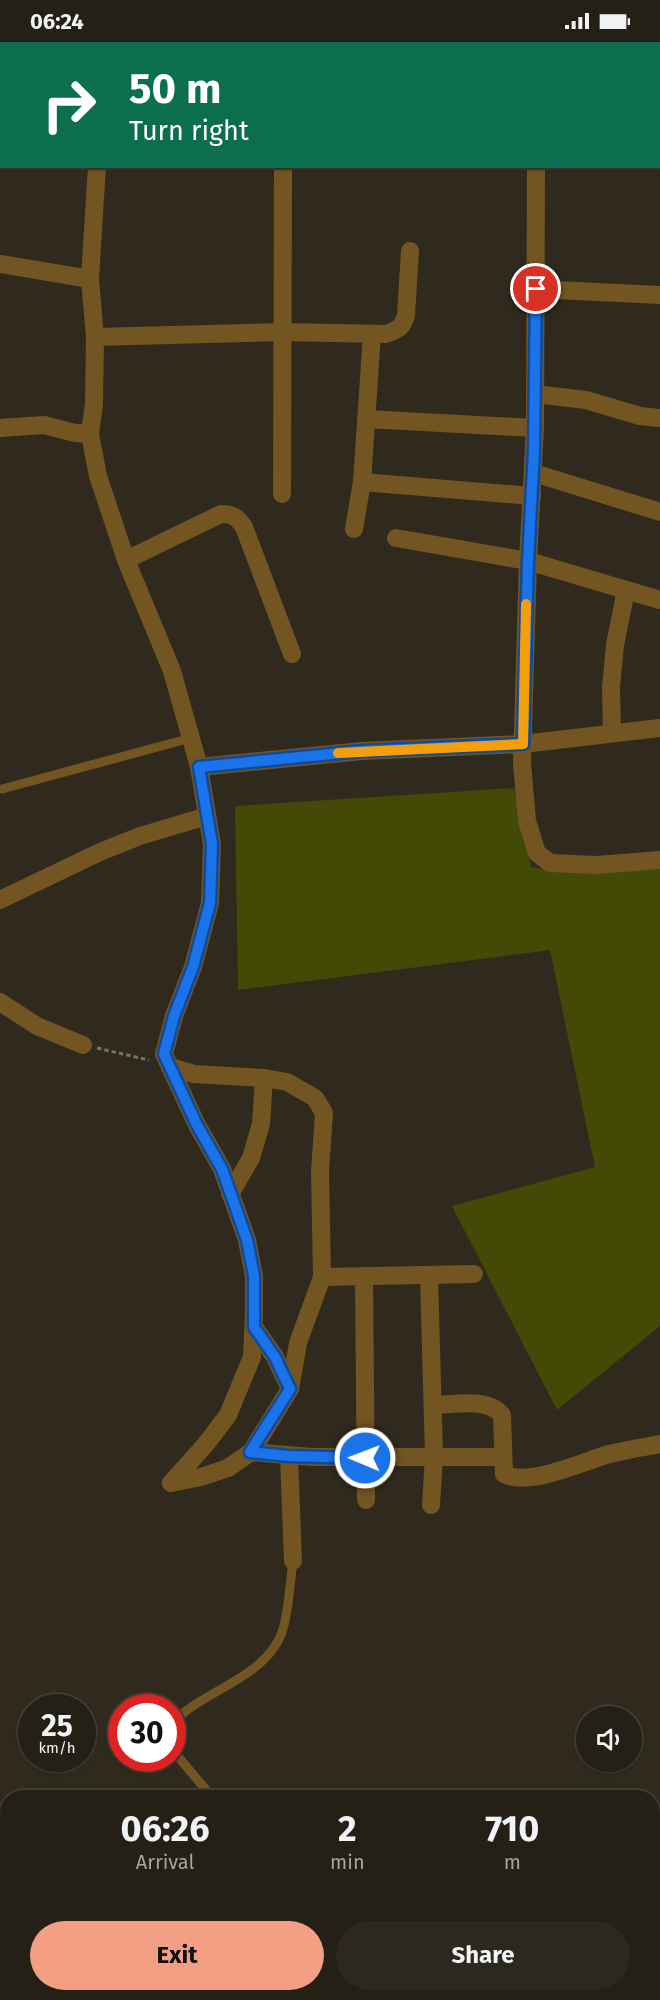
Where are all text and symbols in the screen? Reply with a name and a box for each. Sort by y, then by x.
text: 06:24 [30,8,84,35]
text: 50 m [129,64,222,114]
icon: right [30,66,108,144]
text: Turn right [129,115,249,147]
pin [510,263,561,314]
icon: arrive [519,272,552,305]
position arrow [333,1426,397,1490]
speed limit sign: 30 [108,1694,186,1772]
map controls [576,1706,642,1772]
button: sound [576,1706,642,1772]
text: 25 [41,1708,73,1744]
text: km/h [38,1739,76,1757]
text: 06:26 [121,1807,210,1851]
text: 2 [338,1807,357,1851]
text: 710 [485,1807,539,1851]
text: Arrival [136,1850,194,1874]
text: min [330,1850,365,1874]
text: m [504,1850,521,1874]
button: Exit [30,1921,324,1990]
button: Share [336,1921,630,1990]

